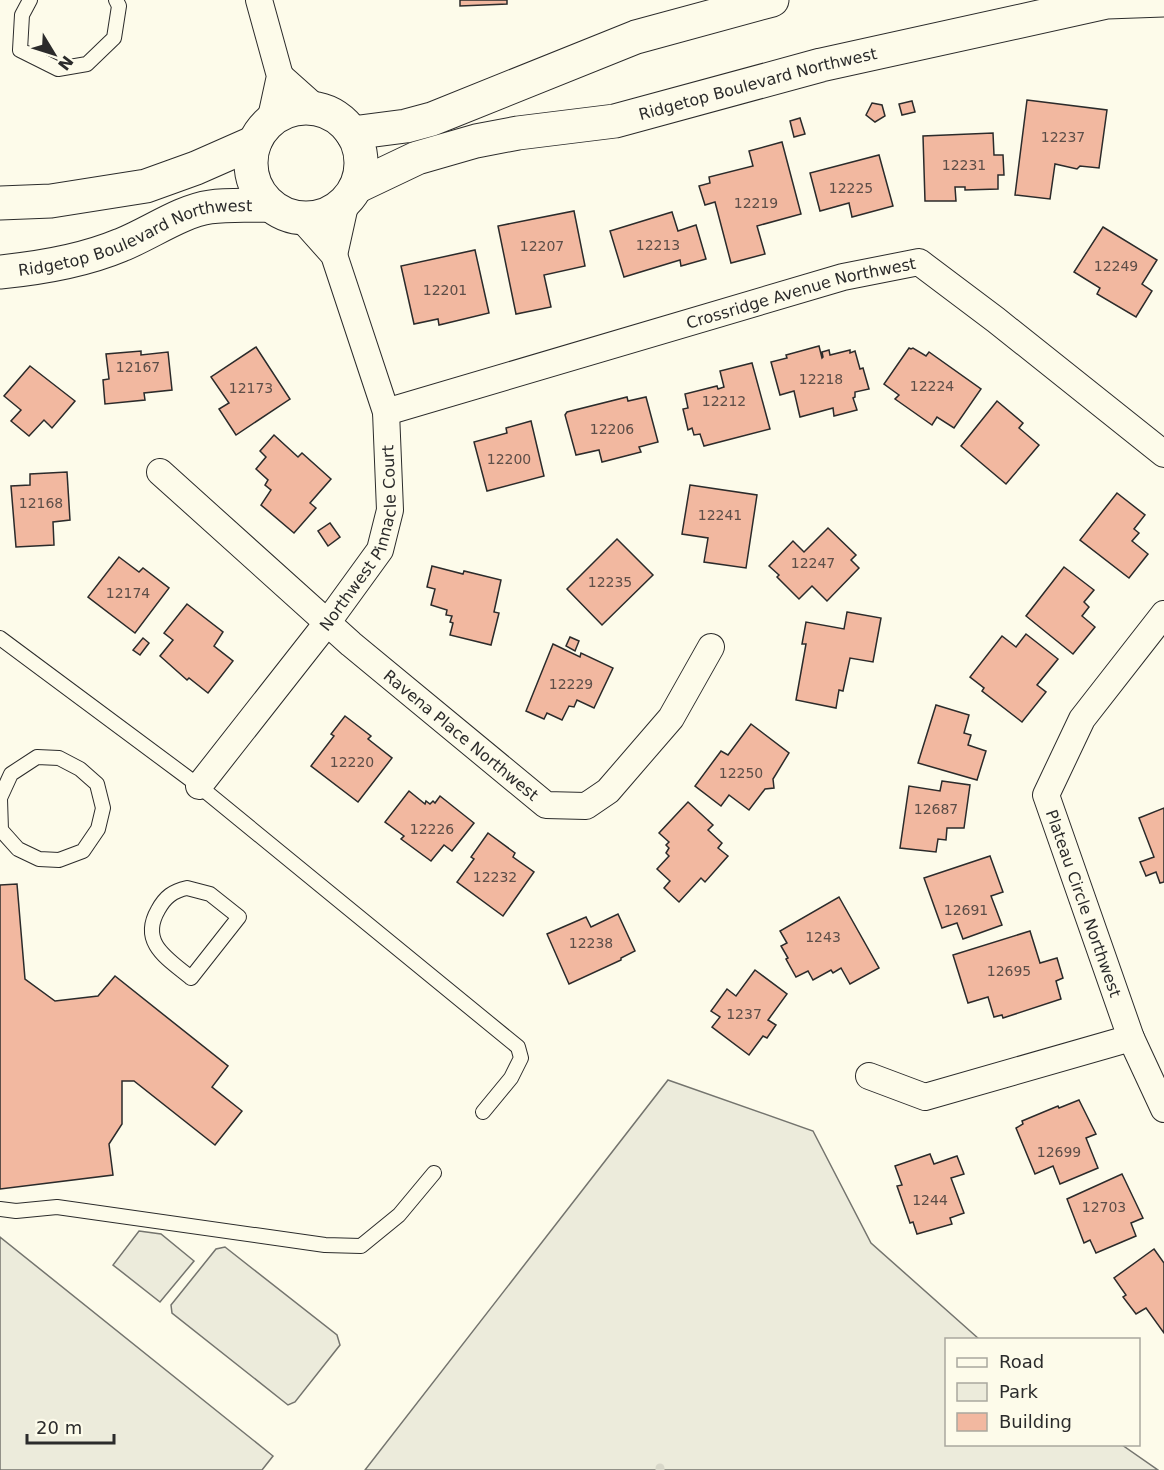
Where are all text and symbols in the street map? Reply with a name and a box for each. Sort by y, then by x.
north arrow [24,24,84,84]
street label: Ridgetop Boulevard Northwest [636,44,879,124]
text: N [54,52,77,74]
house number: 12237 [1041,129,1085,145]
house number: 12231 [942,157,986,173]
house number: 12225 [829,180,873,196]
house number: 12219 [734,195,778,211]
street label: Ridgetop Boulevard Northwest [17,196,252,279]
house number: 12213 [636,237,680,253]
house number: 12207 [520,238,564,254]
street label: Crossridge Avenue Northwest [684,253,917,332]
house number: 12249 [1094,258,1138,274]
house number: 12201 [423,282,467,298]
house number: 12167 [116,359,160,375]
house number: 12218 [799,371,843,387]
house number: 12224 [910,378,954,394]
house number: 12173 [229,380,273,396]
house number: 12212 [702,393,746,409]
house number: 12206 [590,421,634,437]
street label: Northwest Pinnacle Court [315,445,400,634]
house number: 12200 [487,451,531,467]
house number: 12168 [19,495,63,511]
house number: 12241 [698,507,742,523]
house number: 12247 [791,555,835,571]
house number: 12235 [588,574,632,590]
house number: 12174 [106,585,150,601]
street label: Ravena Place Northwest [380,666,542,804]
house number: 12229 [549,676,593,692]
house number: 12220 [330,754,374,770]
house number: 12250 [719,765,763,781]
house number: 12687 [914,801,958,817]
street label: Plateau Circle Northwest [1042,807,1125,1000]
house number: 12226 [410,821,454,837]
house number: 12232 [473,869,517,885]
house number: 12691 [944,902,988,918]
house number: 1243 [805,929,841,945]
house number: 12238 [569,935,613,951]
house number: 12695 [987,963,1031,979]
house number: 1237 [726,1006,762,1022]
house number: 12699 [1037,1144,1081,1160]
house number: 1244 [912,1192,948,1208]
house number: 12703 [1082,1199,1126,1215]
legend [945,1338,1140,1446]
text: Road [999,1351,1044,1372]
text: Park [999,1381,1038,1402]
scale bar [27,1407,114,1445]
text: Building [999,1411,1072,1432]
text: 20 m [36,1417,82,1438]

